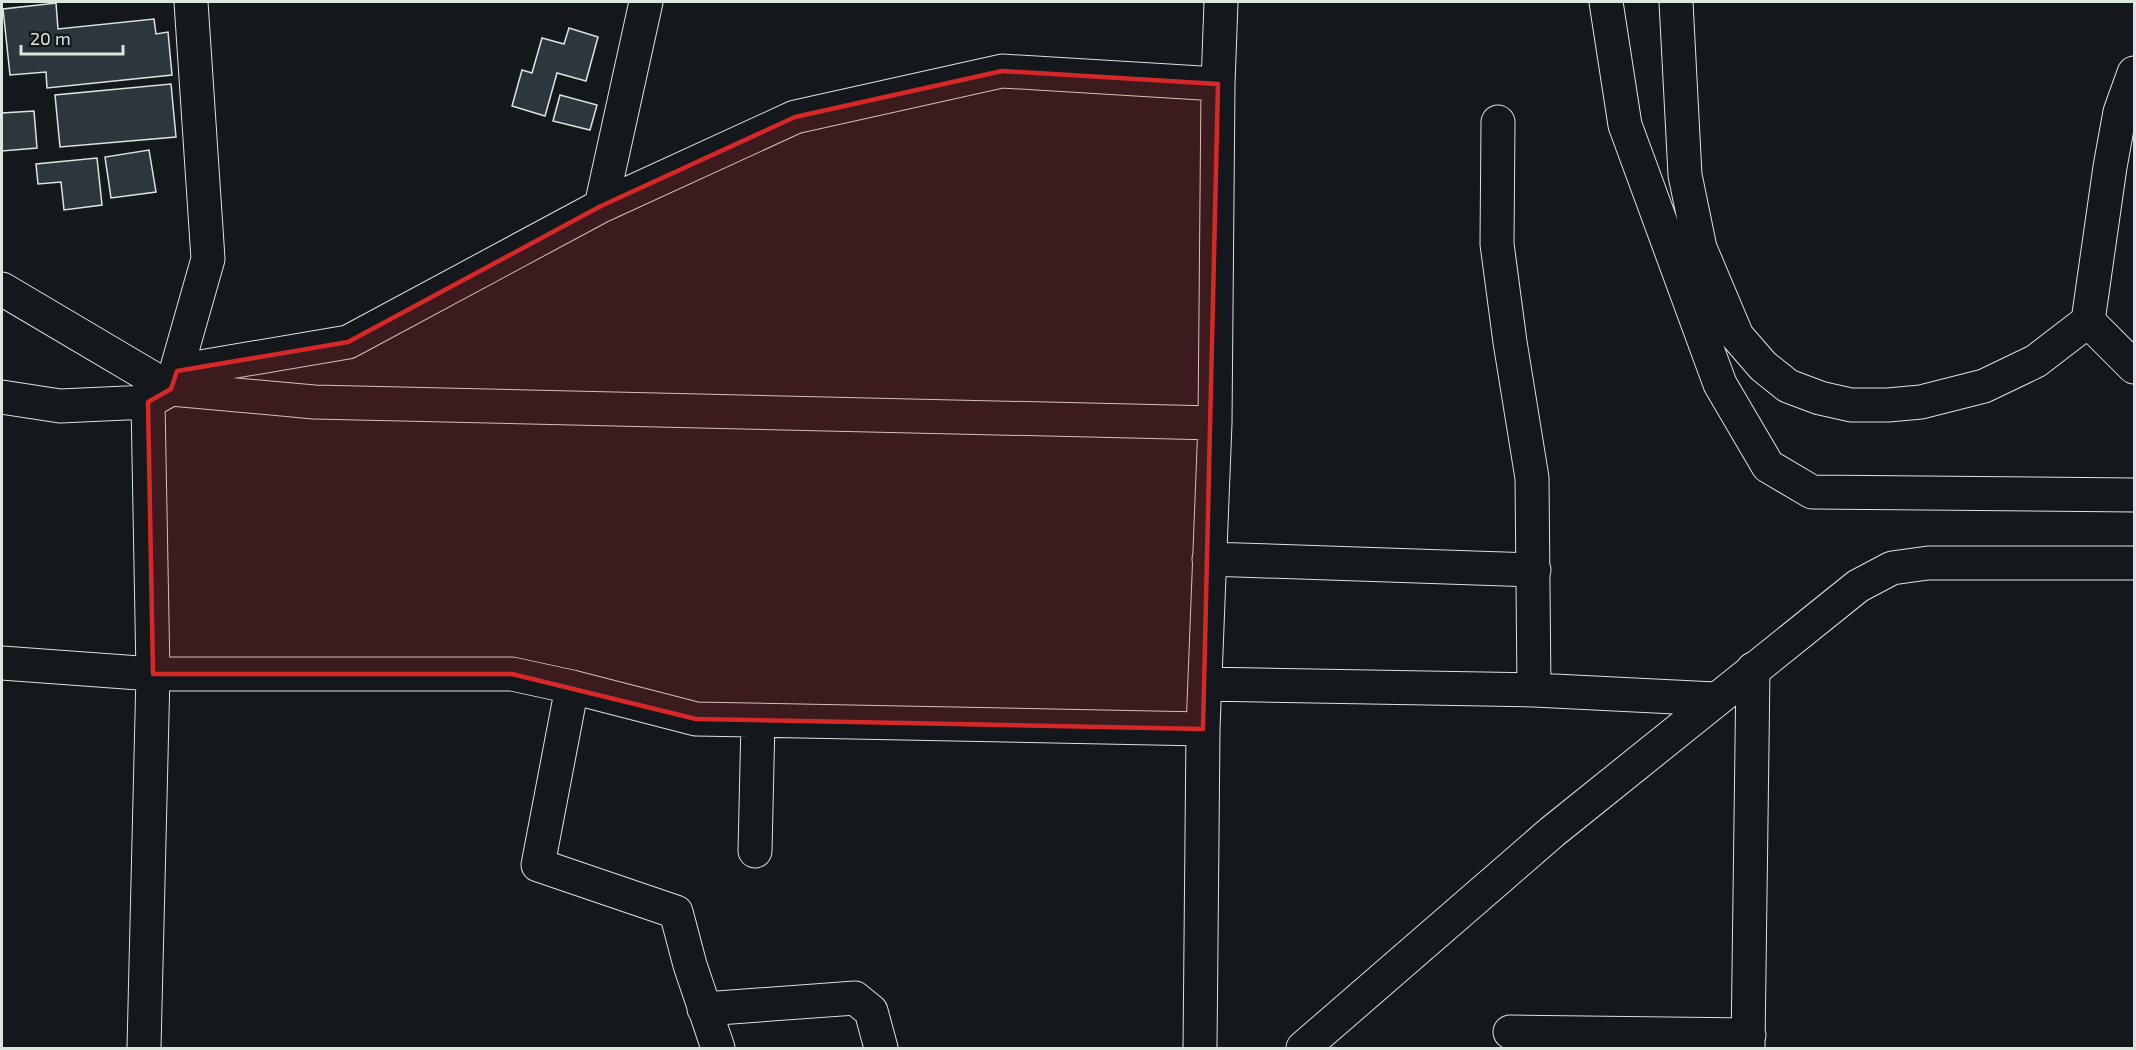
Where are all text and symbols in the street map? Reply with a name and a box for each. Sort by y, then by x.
scale bar [21,18,123,56]
text: 20 m [30,27,71,49]

